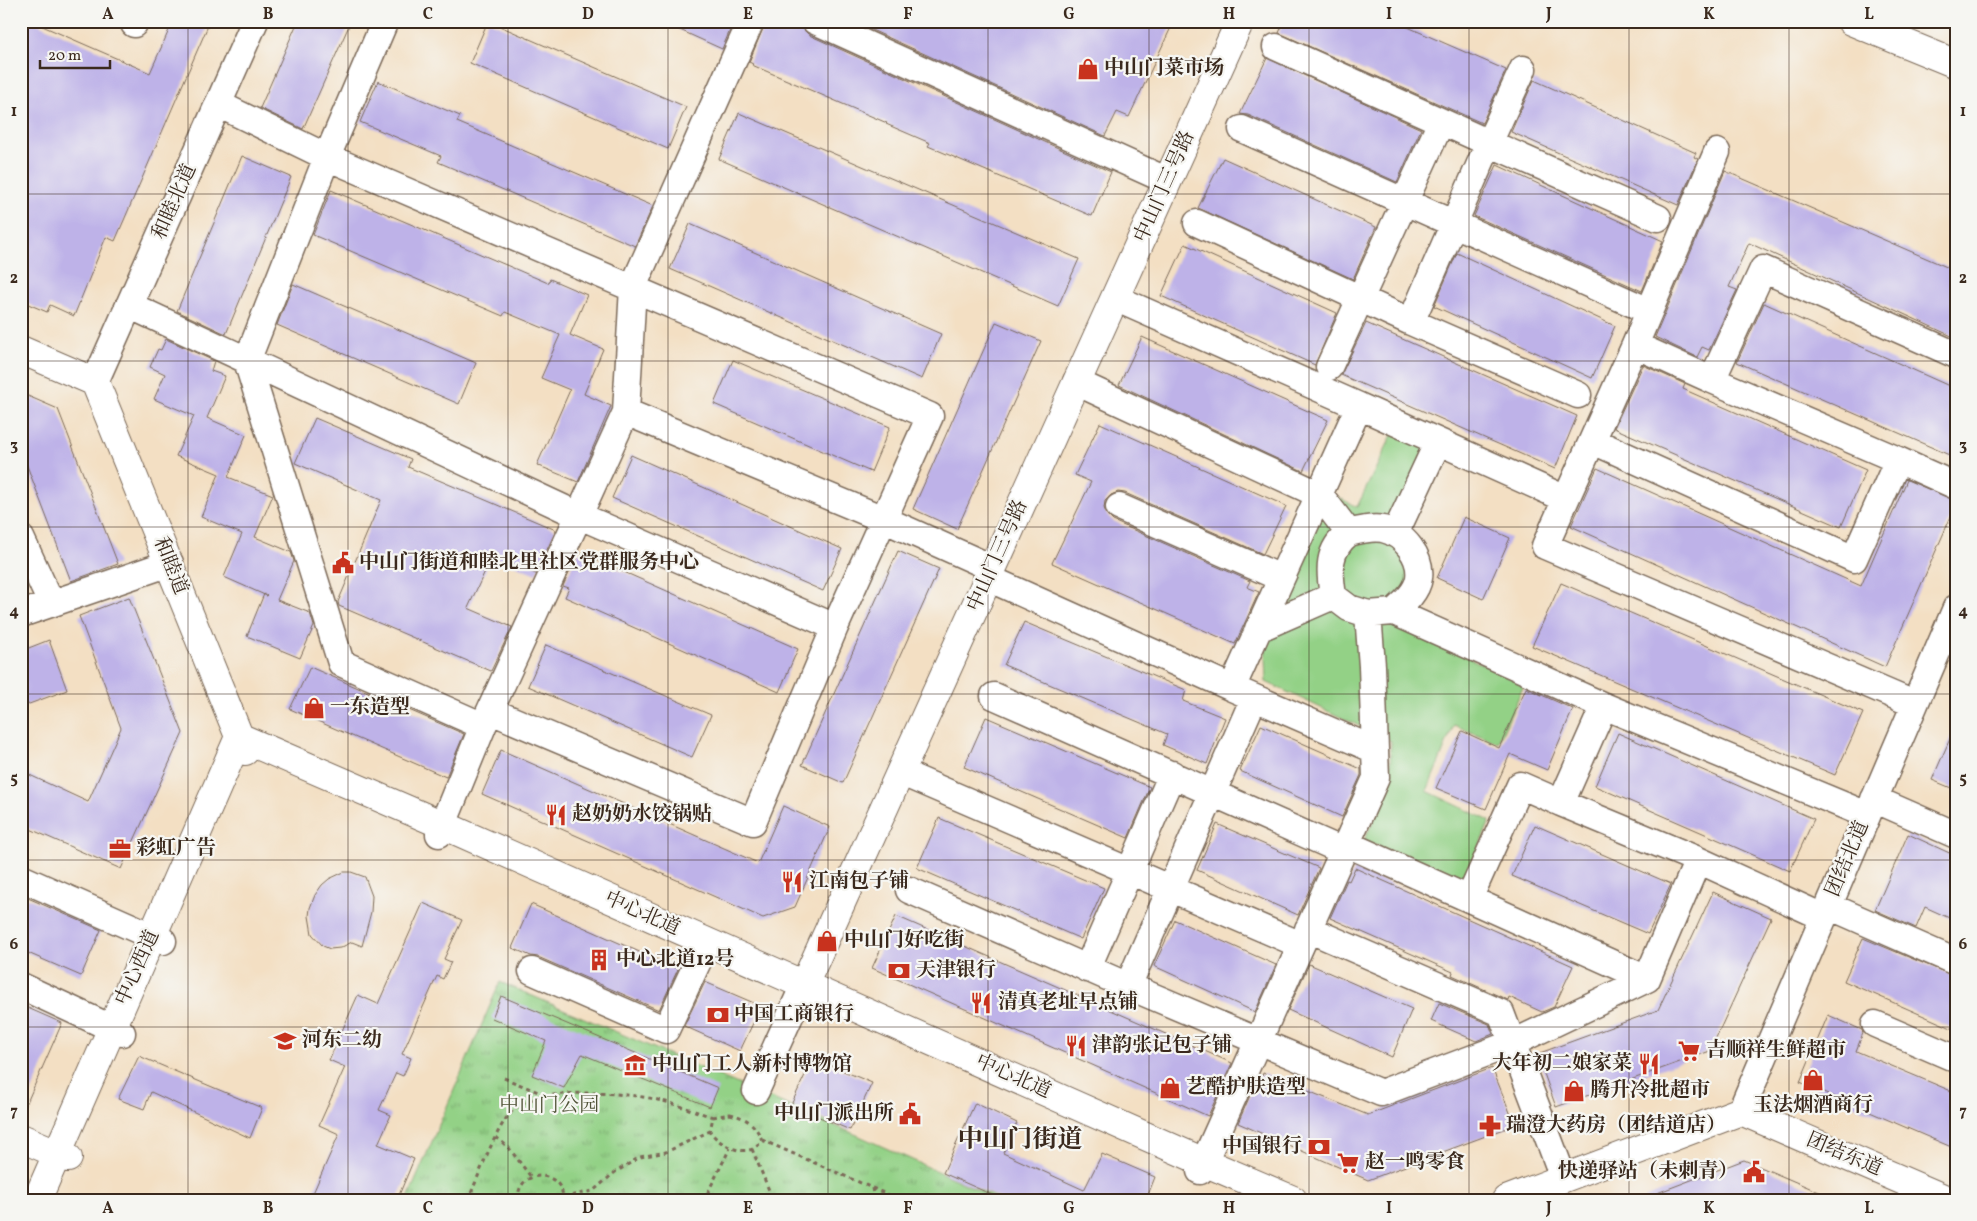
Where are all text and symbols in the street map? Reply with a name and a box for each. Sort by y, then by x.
text: A [102,4,114,26]
text: B [263,4,274,26]
text: C [423,4,433,26]
text: D [582,4,594,26]
text: E [743,4,753,26]
text: F [903,4,913,26]
text: G [1063,4,1075,26]
text: H [1223,4,1235,26]
text: I [1386,4,1392,26]
text: J [1545,4,1552,26]
text: K [1703,4,1715,26]
text: L [1864,4,1874,26]
scale bar [40,38,110,70]
text: 20 m [48,46,81,67]
place label: 中山门菜市场 [1104,55,1224,83]
shop icon: 中山门菜市场 [1075,56,1101,82]
text: 1 [11,101,17,123]
text: 1 [1960,101,1966,123]
street label: 中山门三号路 [1128,126,1202,248]
street label: 和睦北道 [146,160,204,244]
text: 2 [10,268,18,290]
text: 2 [1959,268,1967,290]
text: 3 [10,435,18,457]
text: 3 [1959,435,1967,457]
street label: 中山门三号路 [961,495,1035,617]
street label: 和睦道 [146,533,194,599]
place label: 中山门街道和睦北里社区党群服务中心 [359,549,699,577]
public building icon: 中山门街道和睦北里社区党群服务中心 [330,550,356,576]
text: 4 [9,601,19,623]
text: 4 [1958,601,1968,623]
place label: 一东造型 [330,694,410,722]
shop icon: 一东造型 [301,695,327,721]
text: 5 [10,768,18,790]
text: 5 [1959,768,1967,790]
place label: 赵奶奶水饺锅贴 [572,801,712,829]
restaurant icon: 赵奶奶水饺锅贴 [543,802,569,828]
street label: 团结北道 [1819,817,1877,901]
place label: 彩虹广告 [136,835,216,863]
office icon: 彩虹广告 [107,836,133,862]
place label: 江南包子铺 [809,868,909,896]
restaurant icon: 江南包子铺 [779,869,805,895]
street label: 中心北道 [600,885,684,943]
street label: 中心西道 [109,926,167,1010]
place label: 中山门好吃街 [844,927,964,955]
shop icon: 中山门好吃街 [814,928,840,954]
text: 6 [10,934,19,956]
text: 6 [1959,934,1968,956]
place label: 中心北道12号 [616,946,734,974]
building icon: 中心北道12号 [586,947,612,973]
place label: 天津银行 [916,957,996,985]
bank icon: 天津银行 [886,958,912,984]
place label: 清真老址早点铺 [998,989,1138,1017]
restaurant icon: 清真老址早点铺 [968,990,994,1016]
place label: 中国工商银行 [734,1001,854,1029]
bank icon: 中国工商银行 [705,1002,731,1028]
place label: 河东二幼 [302,1027,382,1055]
school or university icon: 河东二幼 [272,1028,298,1054]
place label: 津韵张记包子铺 [1092,1032,1232,1060]
restaurant icon: 津韵张记包子铺 [1063,1033,1089,1059]
place label: 吉顺祥生鲜超市 [1706,1037,1846,1065]
supermarket icon: 吉顺祥生鲜超市 [1676,1038,1702,1064]
street label: 中心北道 [971,1048,1055,1106]
place label: 大年初二娘家菜 [1492,1050,1632,1078]
place label: 中山门工人新村博物馆 [652,1051,852,1079]
restaurant icon: 大年初二娘家菜 [1636,1051,1662,1077]
museum icon: 中山门工人新村博物馆 [622,1052,648,1078]
shop icon: 玉法烟酒商行 [1800,1067,1826,1093]
place label: 艺酷护肤造型 [1186,1074,1306,1102]
shop icon: 艺酷护肤造型 [1157,1075,1183,1101]
place label: 腾升冷批超市 [1590,1077,1710,1105]
shop icon: 腾升冷批超市 [1561,1078,1587,1104]
park label: 中山门公园 [499,1092,599,1120]
place label: 玉法烟酒商行 [1753,1092,1873,1120]
place label: 中山门派出所 [774,1100,894,1128]
text: 7 [10,1101,18,1123]
public building icon: 中山门派出所 [897,1101,923,1127]
text: 7 [1959,1101,1967,1123]
place label: 瑞澄大药房（团结道店） [1506,1112,1726,1140]
pharmacy icon: 瑞澄大药房（团结道店） [1477,1113,1503,1139]
district label: 中山门街道 [957,1123,1083,1158]
street label: 团结东道 [1802,1126,1886,1184]
place label: 中国银行 [1222,1133,1302,1161]
bank icon: 中国银行 [1306,1134,1332,1160]
place label: 赵一鸣零食 [1365,1149,1465,1177]
supermarket icon: 赵一鸣零食 [1335,1150,1361,1176]
place label: 快递驿站（未刺青） [1558,1158,1738,1186]
public building icon: 快递驿站（未刺青） [1741,1159,1767,1185]
text: A [102,1198,114,1220]
text: B [263,1198,274,1220]
text: C [423,1198,433,1220]
text: D [582,1198,594,1220]
text: E [743,1198,753,1220]
text: F [903,1198,913,1220]
text: G [1063,1198,1075,1220]
text: H [1223,1198,1235,1220]
text: I [1386,1198,1392,1220]
text: J [1545,1198,1552,1220]
text: K [1703,1198,1715,1220]
text: L [1864,1198,1874,1220]

